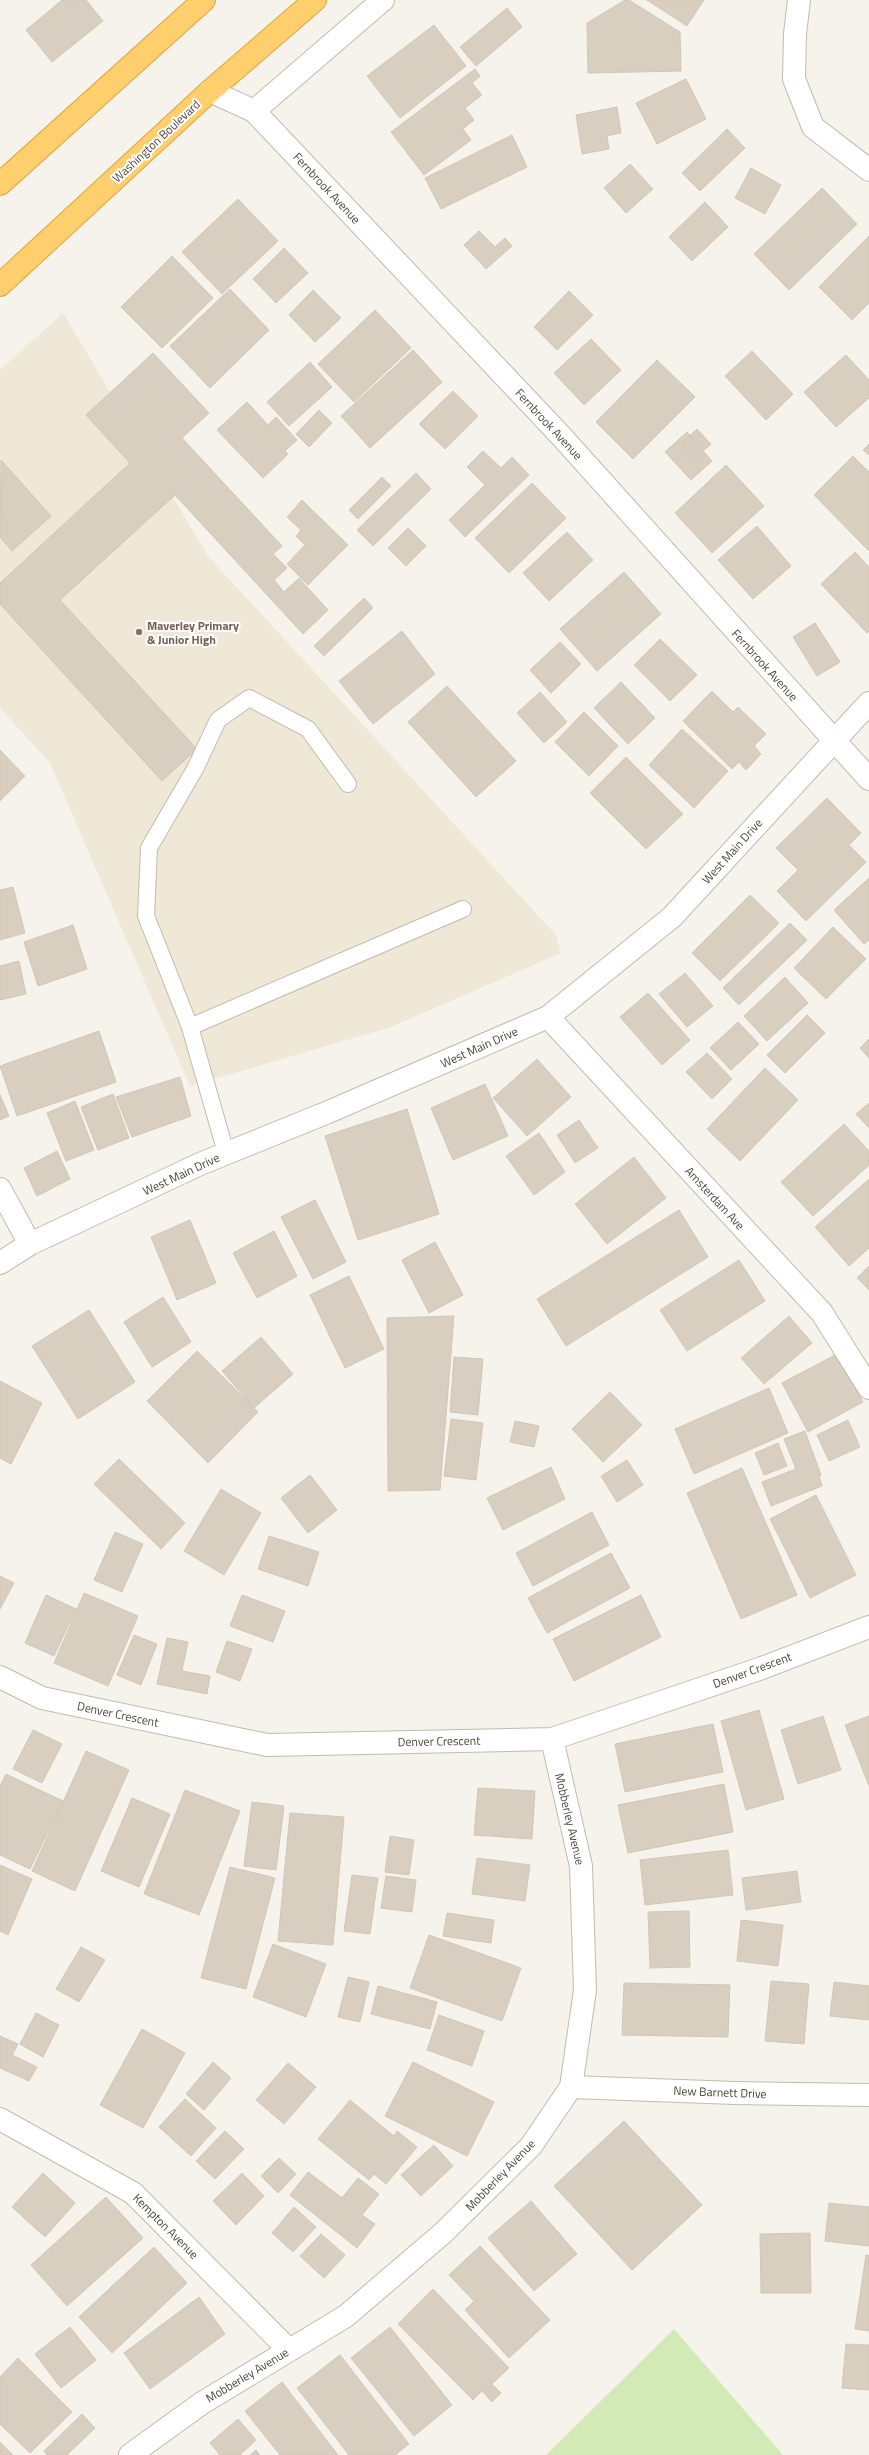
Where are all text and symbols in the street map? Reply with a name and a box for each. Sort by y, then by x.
street label: Washington Boulevard [108,95,204,187]
street label: Fernbrook Avenue [289,148,365,228]
street label: Fernbrook Avenue [511,384,587,464]
place label: Maverley Primary & Junior High [147,616,239,649]
street label: Fernbrook Avenue [727,625,803,705]
marker: Maverley Primary & Junior High [134,627,144,637]
street label: West Main Drive [697,814,767,888]
street label: West Main Drive [437,1021,521,1073]
street label: West Main Drive [139,1148,223,1200]
street label: Amsterdam Ave [681,1162,749,1234]
street label: Denver Crescent [710,1647,795,1693]
street label: Denver Crescent [76,1696,161,1732]
street label: Denver Crescent [397,1731,481,1751]
street label: Mobberley Avenue [550,1771,590,1867]
street label: New Barnett Drive [673,2081,767,2103]
street label: Mobberley Avenue [461,2135,539,2215]
street label: Kempton Avenue [129,2189,203,2263]
street label: Mobberley Avenue [202,2343,292,2407]

